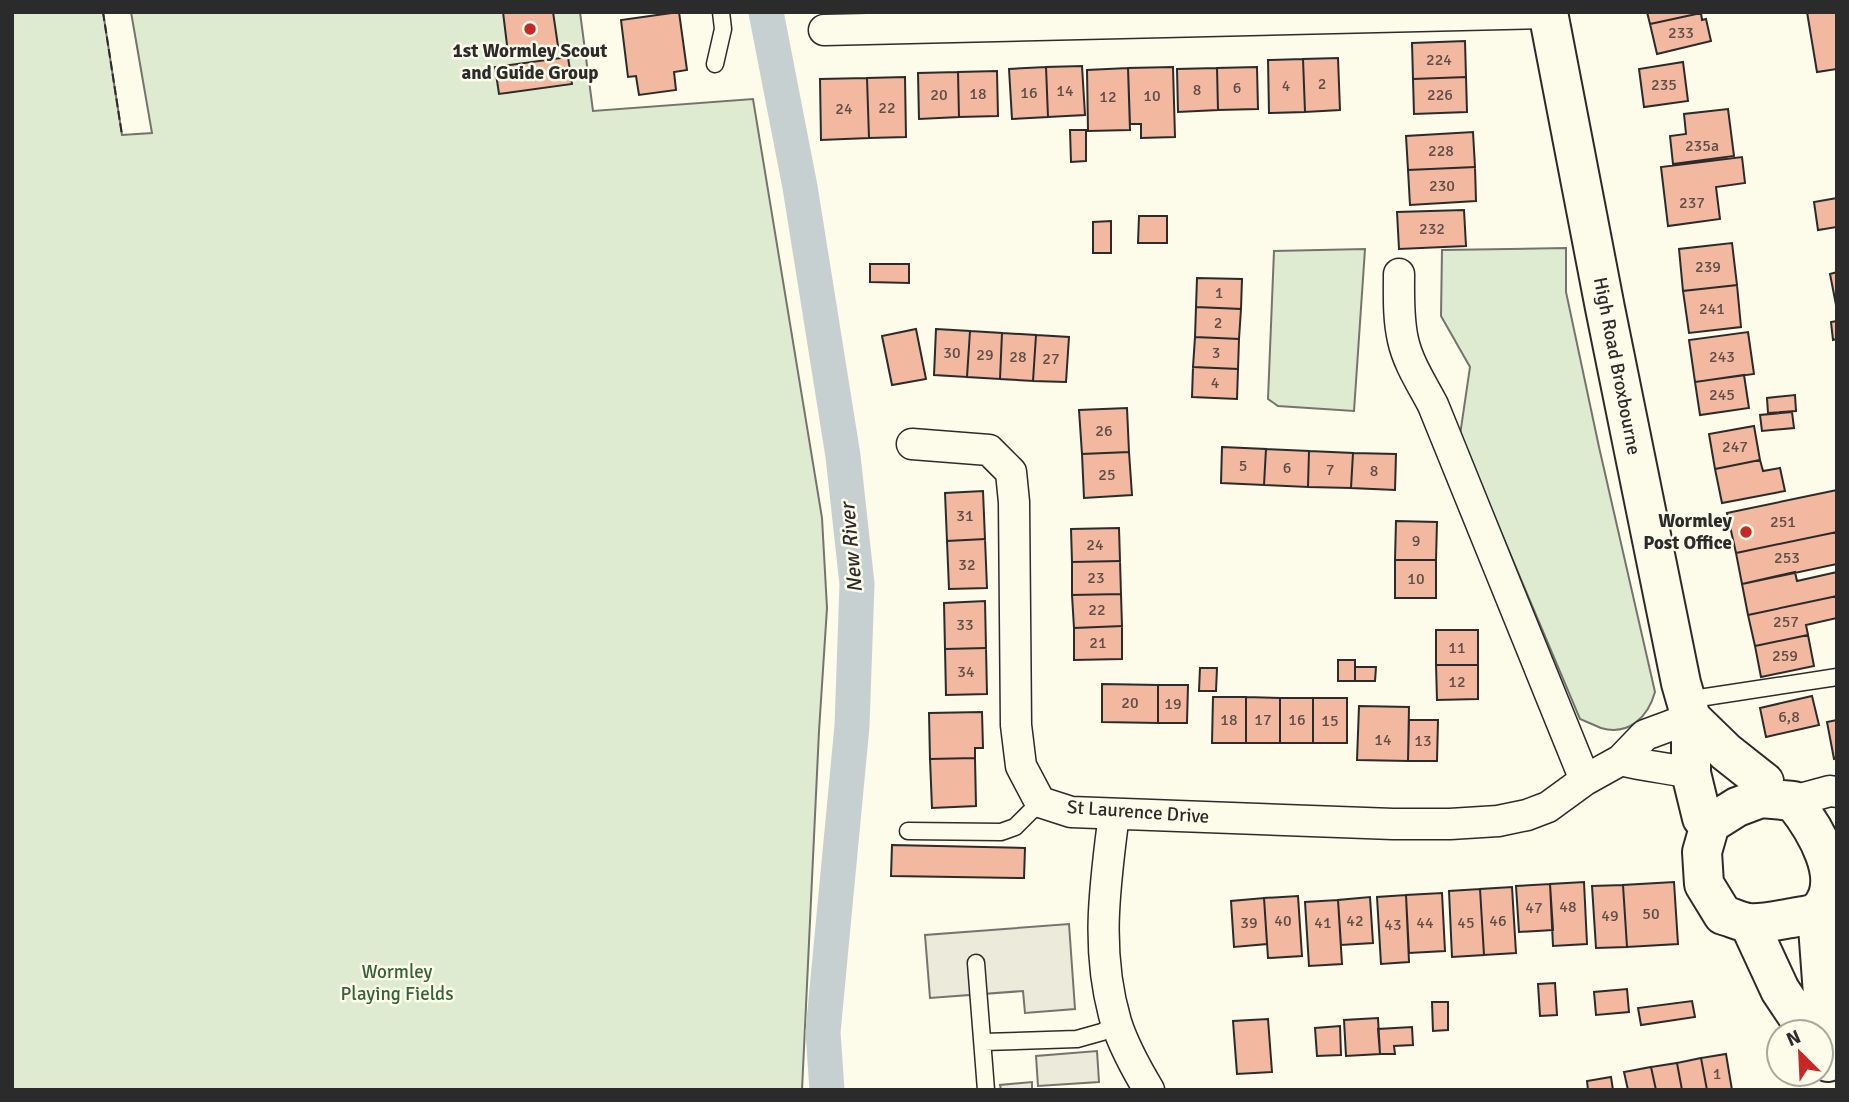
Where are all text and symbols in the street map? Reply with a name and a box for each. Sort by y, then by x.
marker: 1st Wormley Scout and Guide Group [522,21,538,37]
house number: 233 [1668,23,1694,43]
place label: 1st Wormley Scout and Guide Group [453,39,607,85]
house number: 224 [1426,50,1452,70]
house number: 2 [1318,74,1326,94]
house number: 235 [1651,75,1677,95]
house number: 4 [1282,76,1291,96]
house number: 6 [1233,78,1241,98]
house number: 8 [1193,80,1201,100]
house number: 14 [1056,81,1074,101]
house number: 16 [1020,83,1038,103]
house number: 18 [969,84,987,104]
house number: 20 [930,85,948,105]
house number: 226 [1427,85,1453,105]
house number: 10 [1143,86,1161,106]
house number: 12 [1099,87,1117,107]
house number: 22 [878,98,896,118]
house number: 24 [835,99,853,119]
house number: 235a [1685,136,1719,156]
house number: 228 [1428,141,1454,161]
house number: 230 [1429,176,1455,196]
house number: 237 [1679,193,1705,213]
house number: 232 [1419,219,1445,239]
house number: 239 [1695,257,1721,277]
street label: High Road Broxbourne [1588,275,1646,457]
house number: 1 [1215,283,1223,303]
house number: 241 [1699,299,1725,319]
house number: 2 [1214,313,1222,333]
house number: 30 [943,343,961,363]
house number: 3 [1212,343,1220,363]
house number: 29 [976,345,994,365]
house number: 28 [1009,347,1027,367]
house number: 243 [1709,347,1735,367]
house number: 27 [1042,349,1060,369]
house number: 4 [1211,373,1220,393]
house number: 245 [1709,385,1735,405]
house number: 26 [1095,421,1113,441]
house number: 247 [1722,437,1748,457]
house number: 5 [1239,456,1247,476]
house number: 6 [1283,458,1291,478]
house number: 7 [1326,460,1334,480]
house number: 8 [1370,461,1378,481]
house number: 25 [1098,465,1116,485]
water label: New River [834,499,868,594]
house number: 31 [956,506,974,526]
place label: Wormley Post Office [1643,509,1733,555]
house number: 251 [1770,512,1796,532]
marker: Wormley Post Office [1738,524,1754,540]
house number: 9 [1412,531,1420,551]
house number: 24 [1086,535,1104,555]
house number: 253 [1774,548,1800,568]
house number: 32 [958,555,976,575]
house number: 23 [1087,568,1105,588]
house number: 10 [1407,569,1425,589]
house number: 22 [1088,600,1106,620]
house number: 257 [1773,612,1799,632]
house number: 33 [956,615,974,635]
house number: 21 [1089,633,1107,653]
house number: 11 [1448,638,1466,658]
house number: 259 [1772,646,1798,666]
house number: 34 [957,662,975,682]
house number: 12 [1448,672,1466,692]
house number: 20 [1121,693,1139,713]
house number: 19 [1164,694,1182,714]
house number: 6,8 [1778,707,1800,727]
house number: 18 [1220,710,1238,730]
house number: 17 [1254,710,1272,730]
house number: 16 [1288,710,1306,730]
house number: 15 [1321,711,1339,731]
house number: 14 [1374,730,1392,750]
house number: 13 [1414,731,1432,751]
street label: St Laurence Drive [1066,795,1210,829]
house number: 48 [1559,897,1577,917]
house number: 47 [1525,898,1543,918]
house number: 50 [1642,904,1660,924]
house number: 49 [1601,906,1619,926]
house number: 40 [1274,911,1292,931]
house number: 42 [1346,911,1364,931]
house number: 46 [1489,911,1507,931]
house number: 39 [1240,913,1258,933]
house number: 41 [1314,913,1332,933]
house number: 44 [1416,913,1434,933]
house number: 45 [1457,913,1475,933]
house number: 43 [1384,915,1402,935]
park label: Wormley Playing Fields [341,960,453,1006]
north arrow [1765,1018,1835,1088]
text: N [1783,1025,1804,1052]
house number: 1 [1713,1064,1721,1084]

